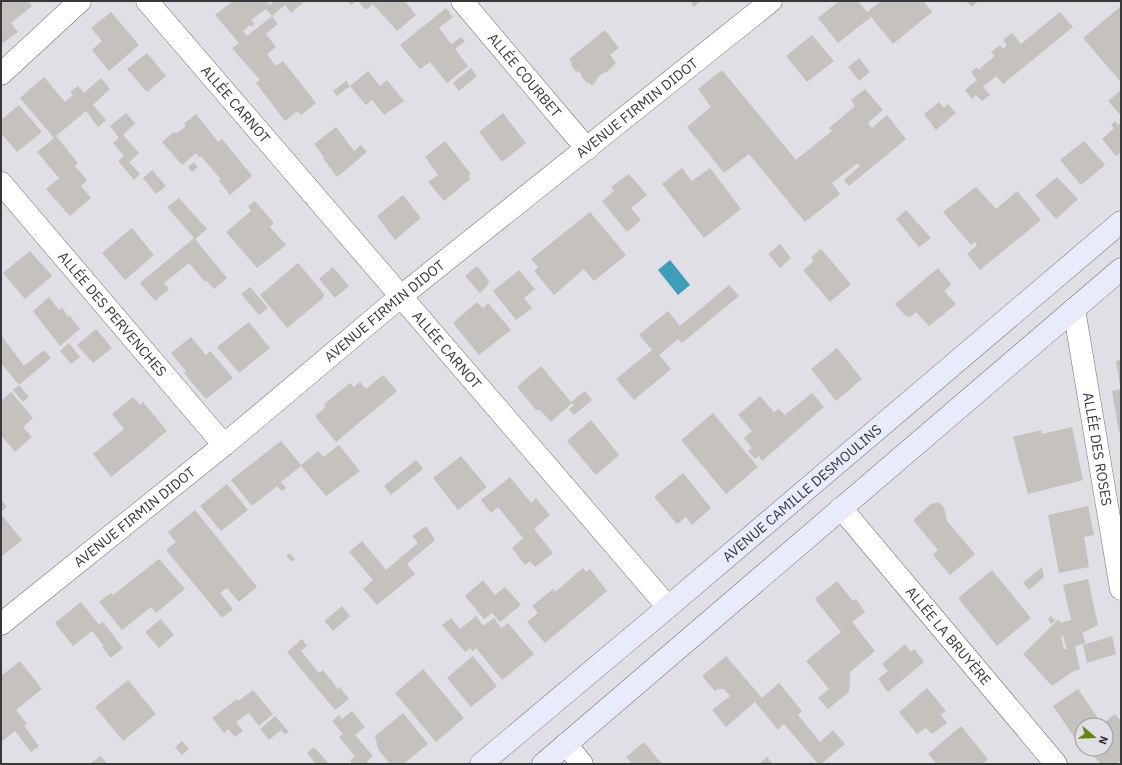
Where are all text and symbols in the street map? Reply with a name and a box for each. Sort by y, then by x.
street label: ALLÉE COURBET [484,29,565,121]
street label: AVENUE FIRMIN DIDOT [572,54,701,162]
street label: ALLÉE CARNOT [197,62,274,147]
street label: ALLÉE DES PERVENCHES [54,248,171,380]
street label: AVENUE FIRMIN DIDOT [321,256,448,366]
street label: ALLÉE CARNOT [408,307,485,392]
street label: ALLÉE DES ROSES [1079,391,1116,507]
street label: AVENUE CAMILLE DESMOULINS [719,420,885,566]
street label: AVENUE FIRMIN DIDOT [70,463,199,571]
street label: ALLÉE LA BRUYÈRE [902,583,995,689]
north arrow [1074,717,1114,757]
text: N [1096,734,1111,746]

